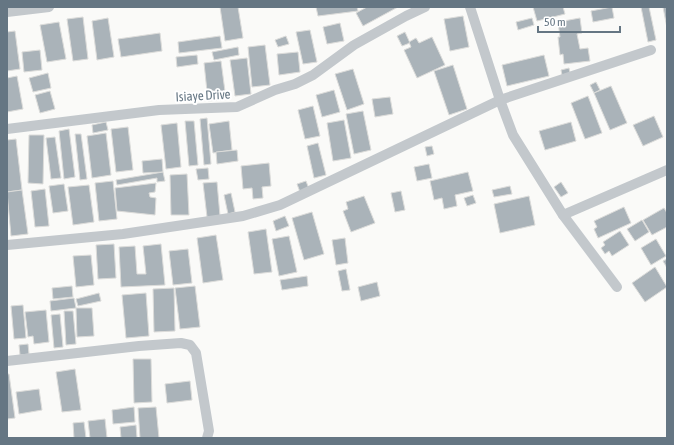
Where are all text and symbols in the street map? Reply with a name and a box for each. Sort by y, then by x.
scale bar [538,8,620,34]
text: 50 m [544,15,566,29]
street label: Isiaye Drive [175,87,231,104]

